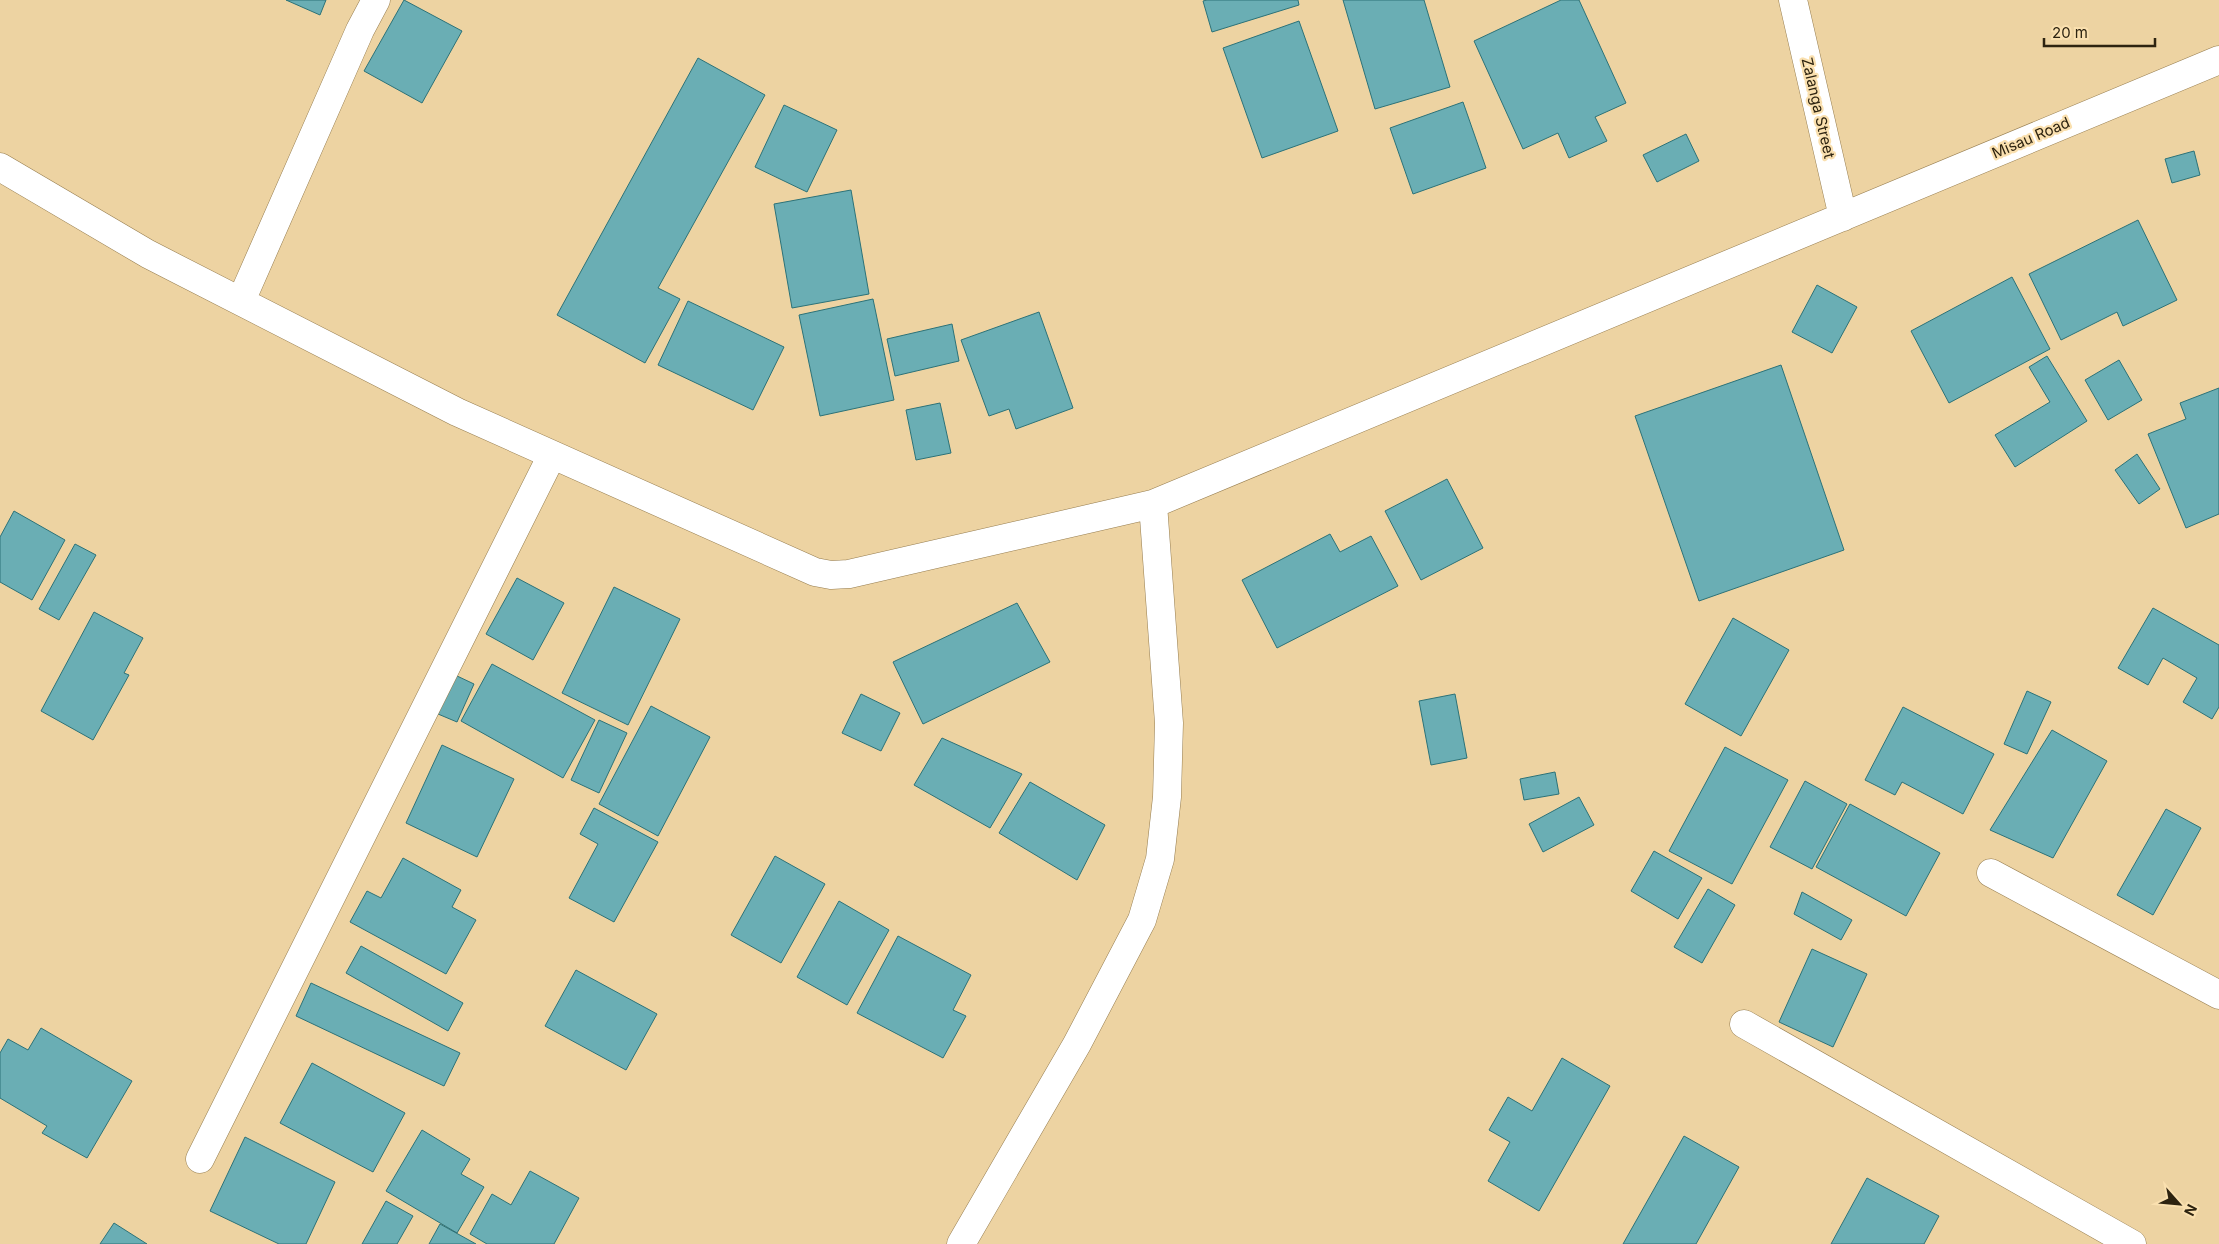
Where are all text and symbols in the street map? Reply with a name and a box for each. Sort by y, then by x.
scale bar [2044,15,2155,47]
text: 20 m [2052,23,2088,42]
street label: Zalanga Street [1798,56,1839,160]
street label: Misau Road [1989,113,2073,162]
north arrow [2154,1179,2204,1229]
text: N [2181,1202,2201,1219]

